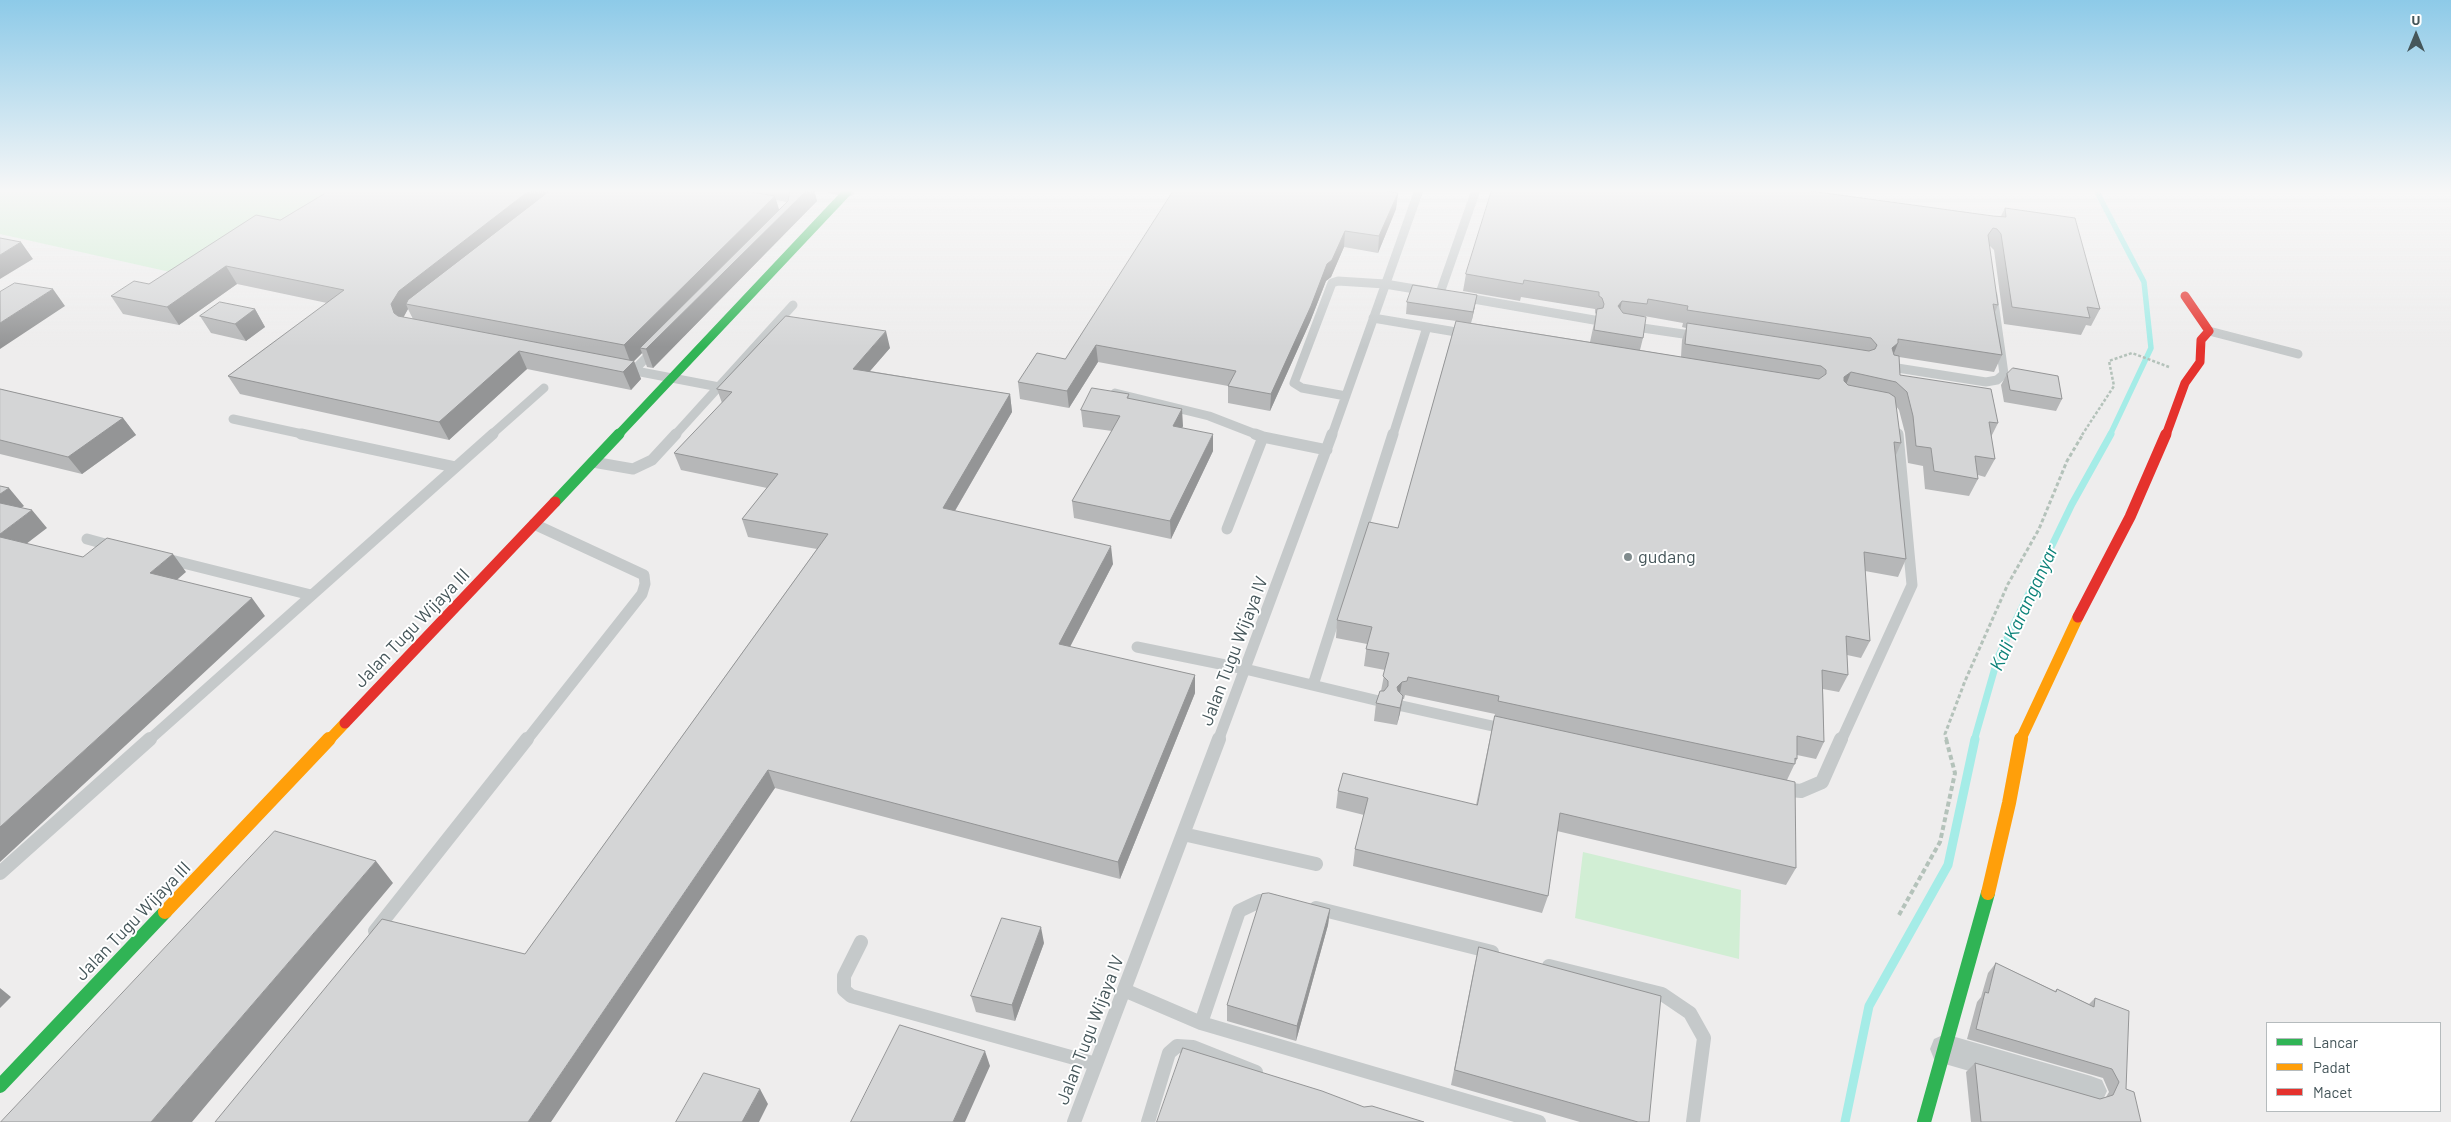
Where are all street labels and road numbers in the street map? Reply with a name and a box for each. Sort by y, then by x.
street label: Jalan Tugu Wijaya III [350,564,474,692]
street label: Jalan Tugu Wijaya IV [1196,573,1272,729]
street label: Jalan Tugu Wijaya III [71,857,195,985]
street label: Jalan Tugu Wijaya IV [1052,952,1128,1108]

